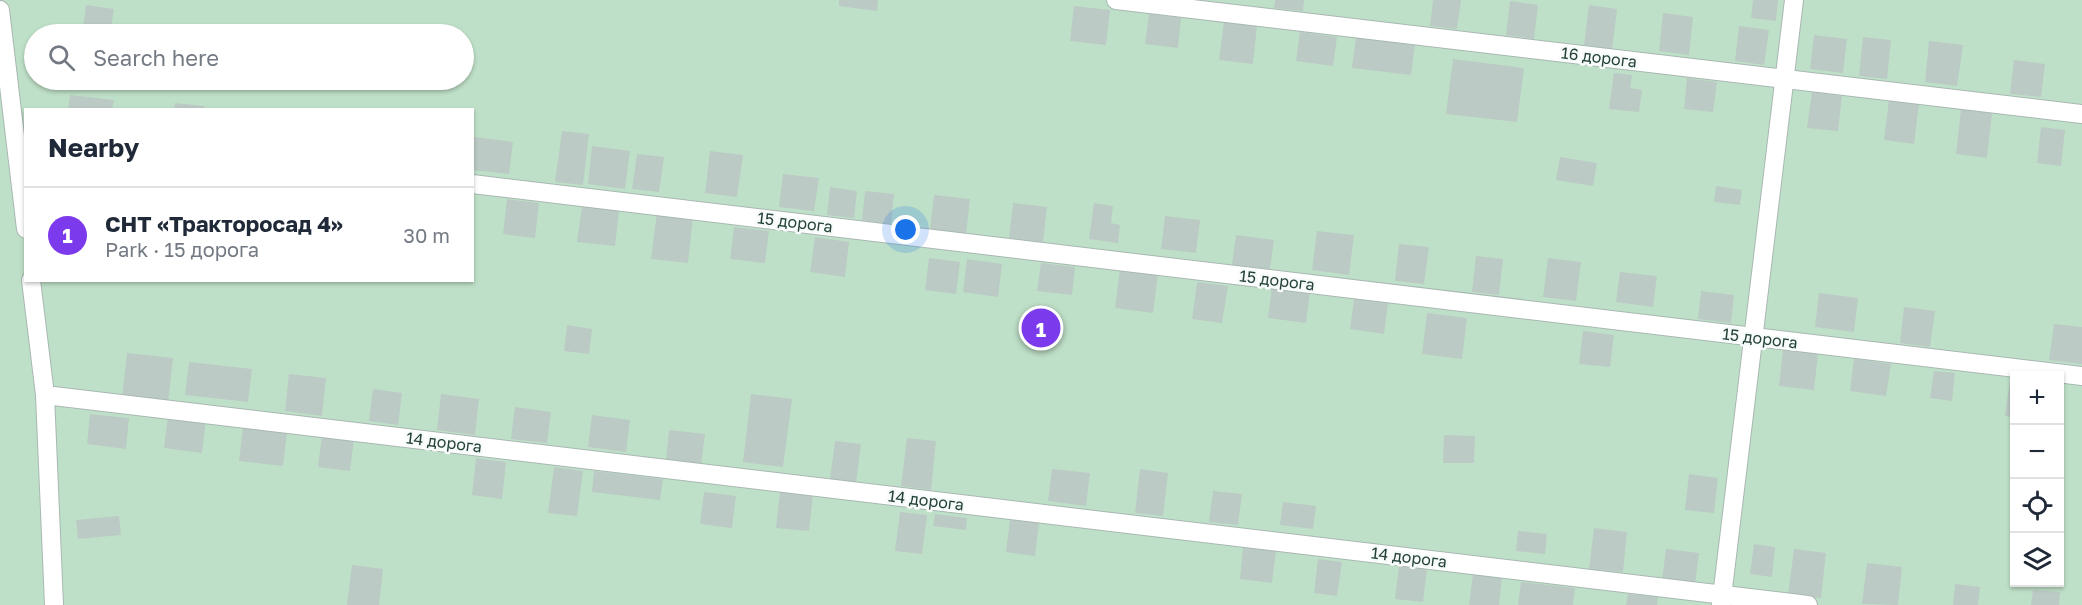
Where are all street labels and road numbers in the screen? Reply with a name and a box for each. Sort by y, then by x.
street label: 16 дорога [1560,42,1638,72]
street label: 15 дорога [756,207,834,237]
street label: 15 дорога [1238,265,1316,295]
street label: 15 дорога [1721,323,1799,353]
street label: 14 дорога [405,427,483,457]
street label: 14 дорога [887,485,965,515]
street label: 14 дорога [1370,542,1448,572]

